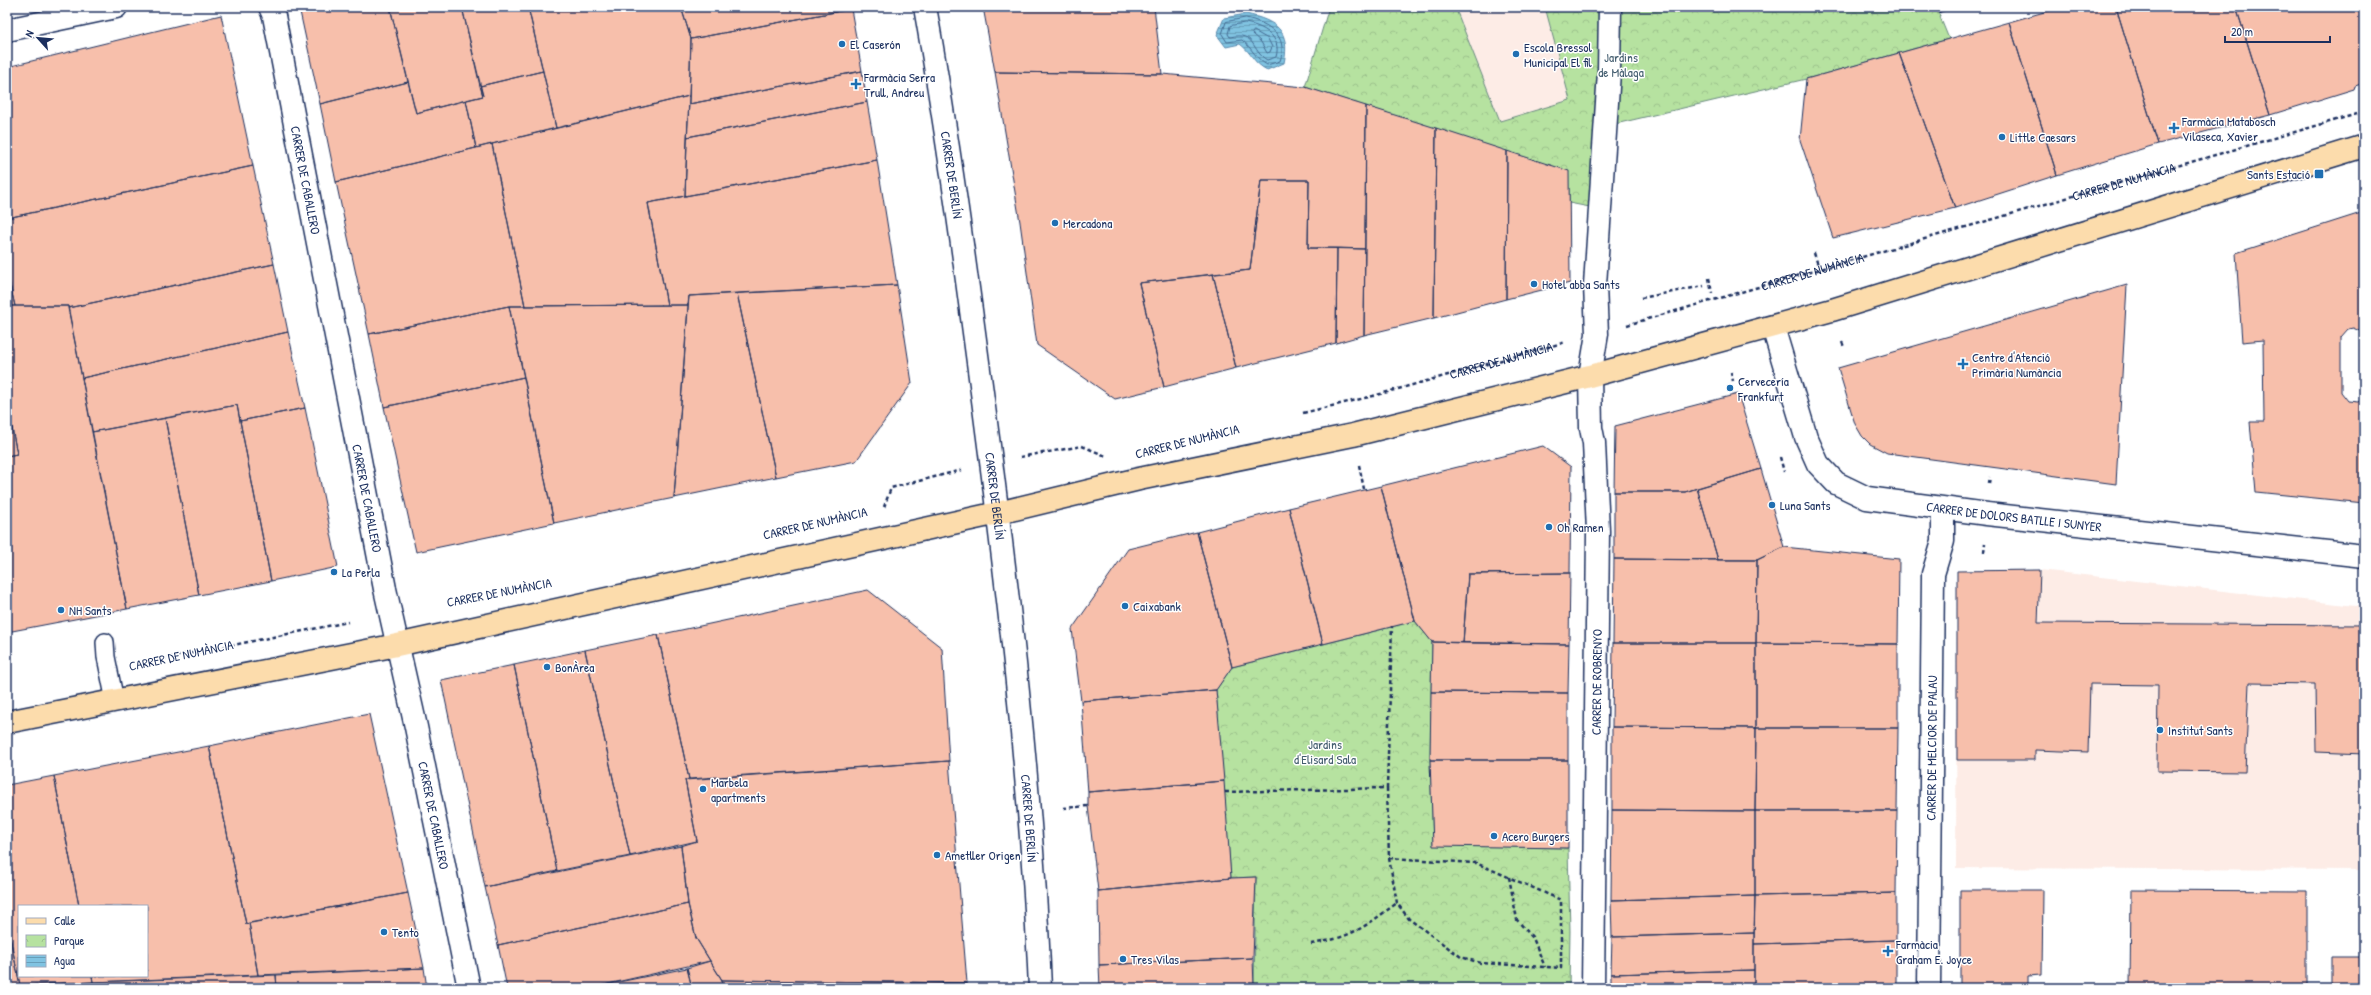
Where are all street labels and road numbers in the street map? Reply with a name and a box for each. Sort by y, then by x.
street label: CARRER DE CABALLERO [287,124,325,236]
street label: CARRER DE BERLÍN [937,130,967,220]
street label: CARRER DE NUMÀNCIA [2070,158,2178,205]
street label: CARRER DE NUMÀNCIA [1759,248,1867,295]
street label: CARRER DE NUMÀNCIA [1447,337,1555,383]
street label: CARRER DE NUMÀNCIA [1133,419,1241,463]
street label: CARRER DE CABALLERO [348,443,387,554]
street label: CARRER DE BERLÍN [981,451,1010,541]
street label: CARRER DE DOLORS BATLLE I SUNYER [1925,497,2102,536]
street label: CARRER DE NUMÀNCIA [761,502,870,544]
street label: CARRER DE NUMÀNCIA [445,573,554,611]
street label: CARRER DE ROBRENYO [1587,629,1606,735]
street label: CARRER DE NUMÀNCIA [127,635,236,675]
street label: CARRER DE MELCIOR DE PALAU [1922,675,1941,821]
street label: CARRER DE CABALLERO [414,760,454,871]
street label: CARRER DE BERLÍN [1017,773,1042,863]

